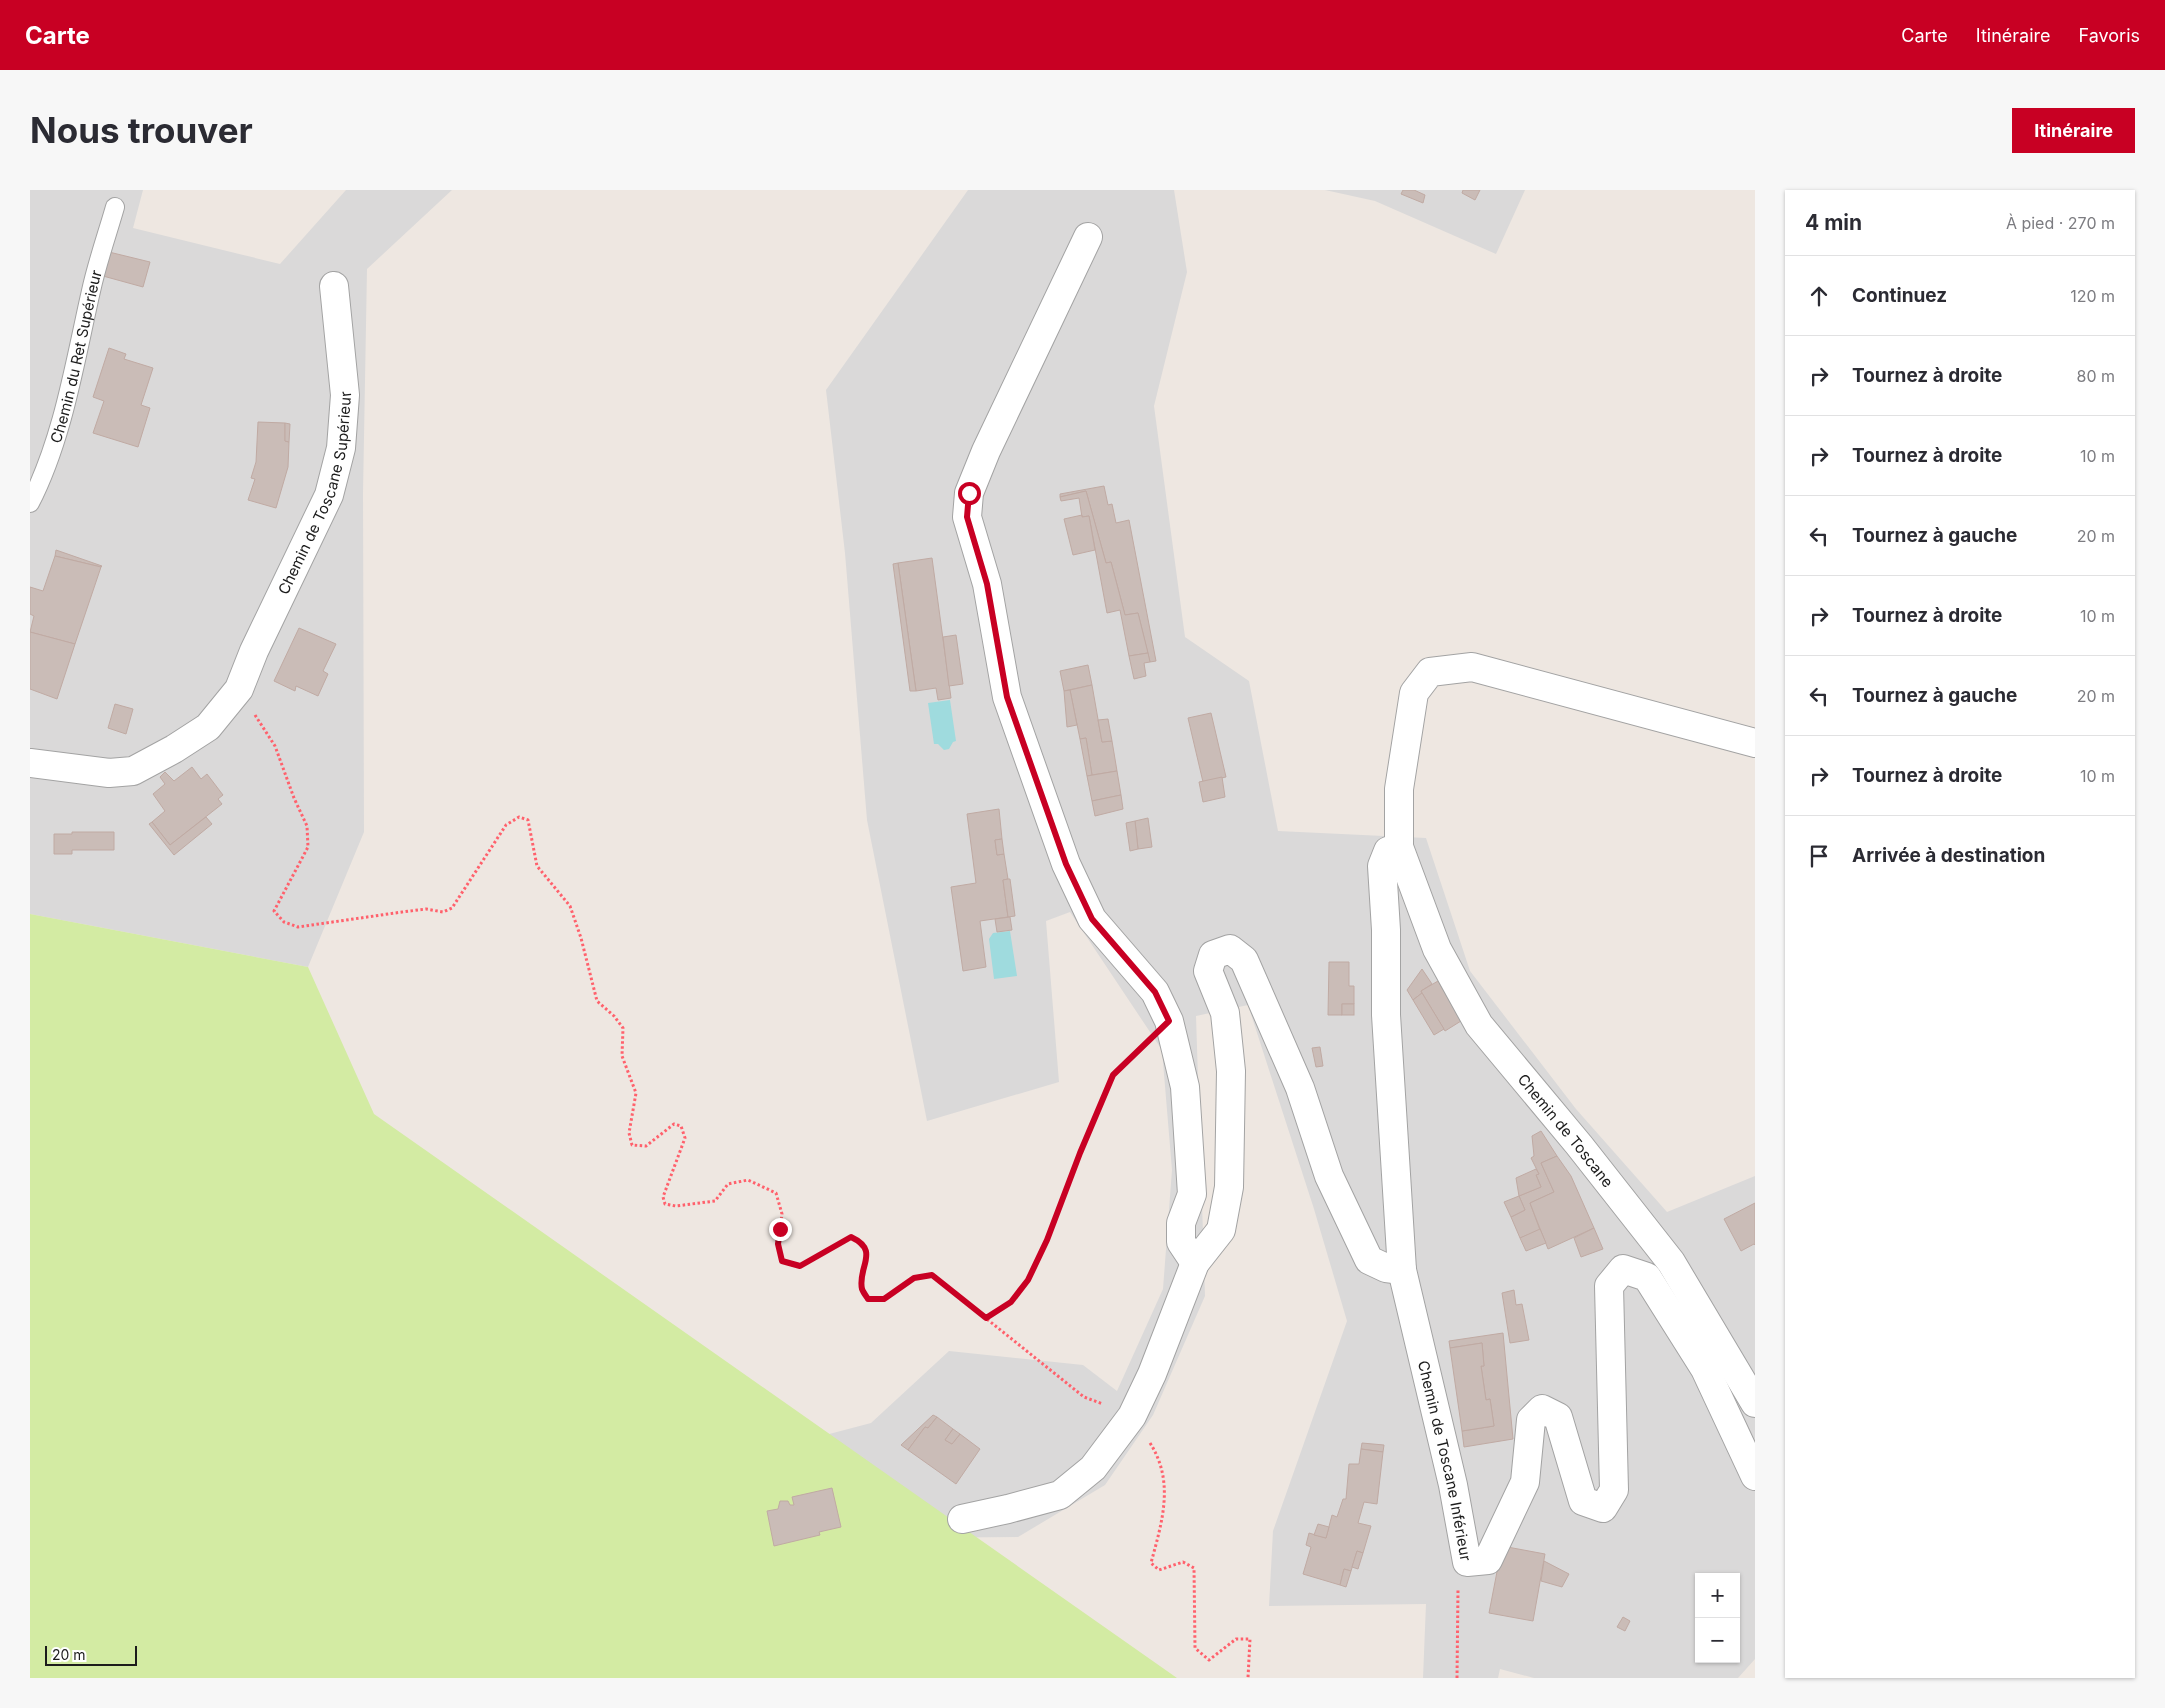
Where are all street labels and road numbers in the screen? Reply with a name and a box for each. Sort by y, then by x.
street label: Chemin du Ret Supérieur [46,267,105,445]
street label: Chemin de Toscane Supérieur [273,390,355,597]
street label: Chemin de Toscane [1514,1070,1618,1191]
street label: Chemin de Toscane Inférieur [1414,1358,1476,1563]

